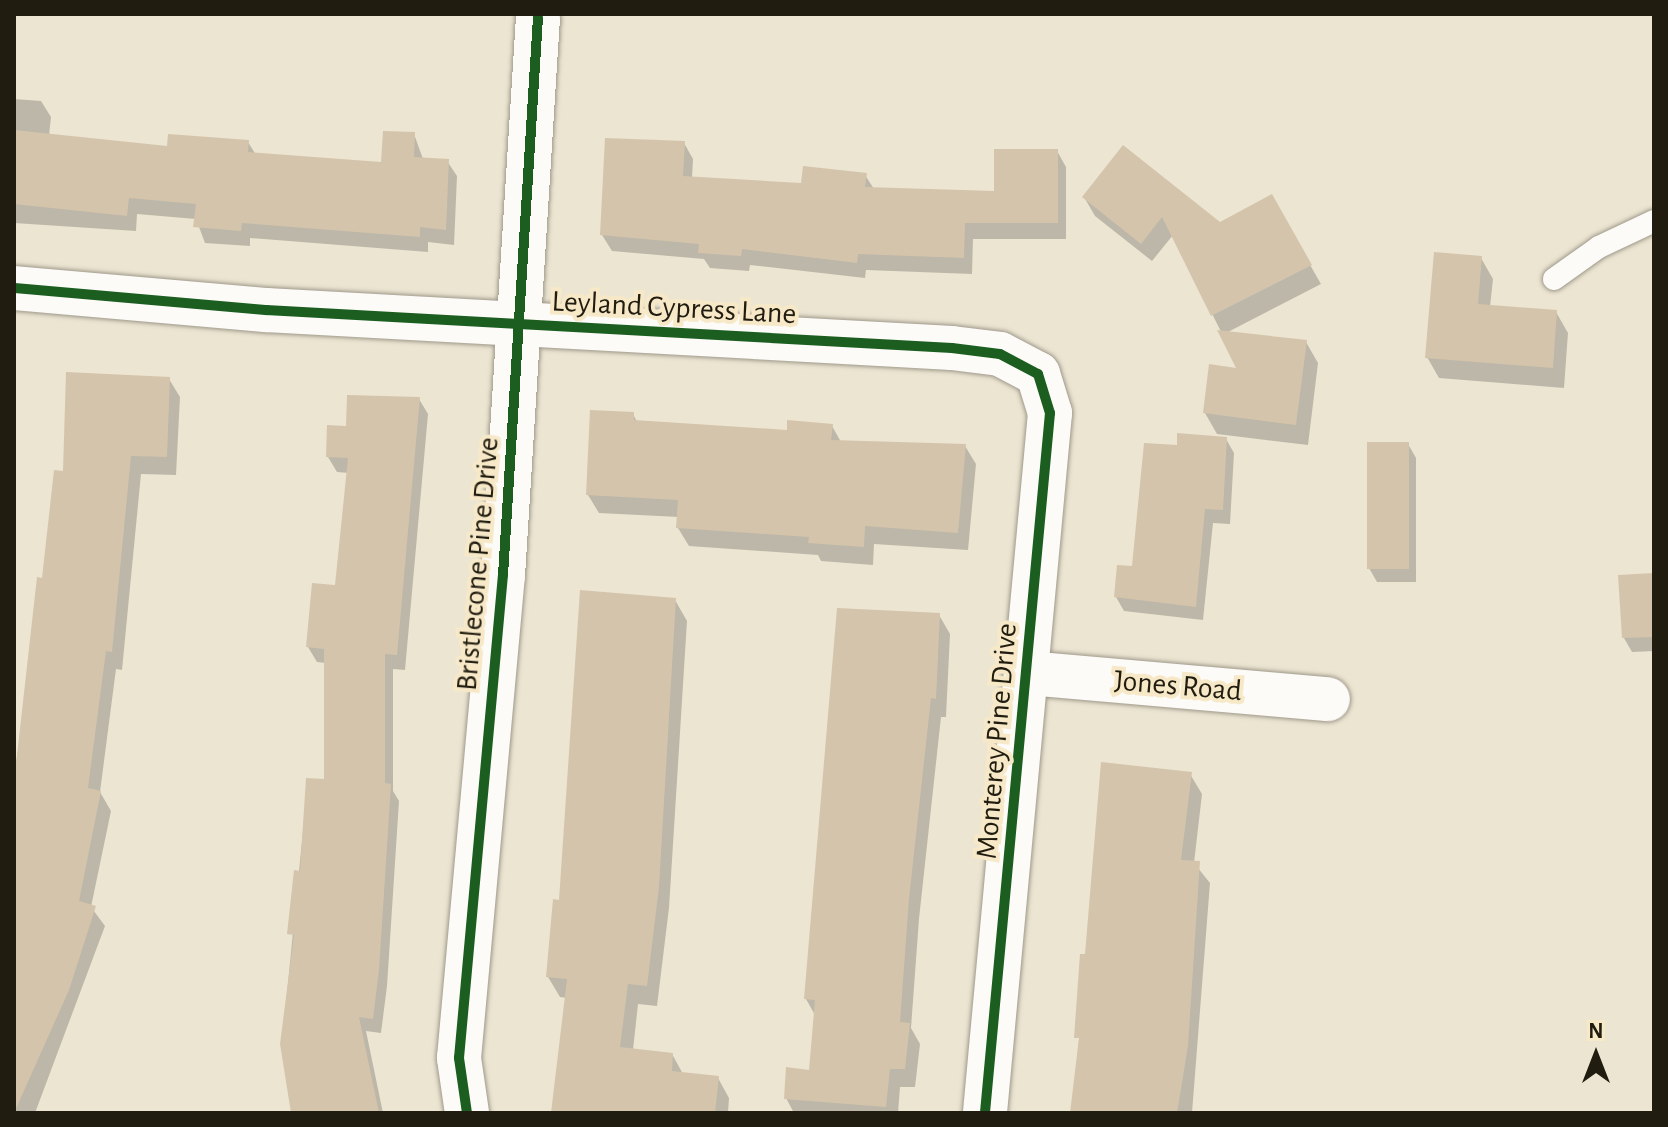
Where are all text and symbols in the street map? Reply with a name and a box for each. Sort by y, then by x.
street label: Leyland Cypress Lane [551,284,797,332]
street label: Bristlecone Pine Drive [449,436,507,692]
street label: Monterey Pine Drive [969,622,1025,860]
street label: Jones Road [1113,662,1243,710]
north arrow [1556,1015,1636,1095]
text: N [1588,1020,1604,1042]

